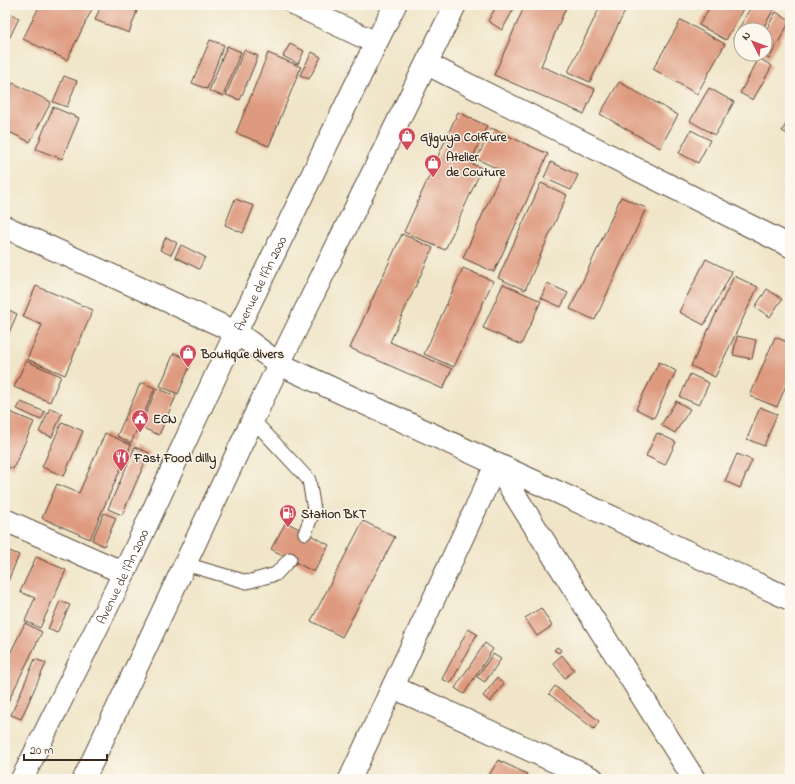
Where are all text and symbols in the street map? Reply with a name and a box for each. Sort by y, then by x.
north arrow [733,22,773,62]
text: N [738,28,755,44]
shop icon: Gjiguya Coiffure [397,126,417,151]
place label: Gjiguya Coiffure [420,128,508,149]
place label: Atelier de Couture [446,148,506,182]
shop icon: Atelier de Couture [423,153,443,178]
street label: Avenue de l'An 2000 [230,233,292,334]
shop icon: Boutique divers [178,343,198,368]
place label: Boutique divers [200,345,284,364]
public building icon: ECN [130,408,150,433]
place label: ECN [153,410,177,429]
restaurant icon: Fast Food dilly [111,447,131,472]
place label: Fast Food dilly [133,449,216,470]
fuel station icon: Station BKT [278,503,298,528]
place label: Station BKT [301,505,367,524]
street label: Avenue de l'An 2000 [92,526,154,628]
scale bar [24,736,107,762]
text: 20 m [30,742,53,760]

